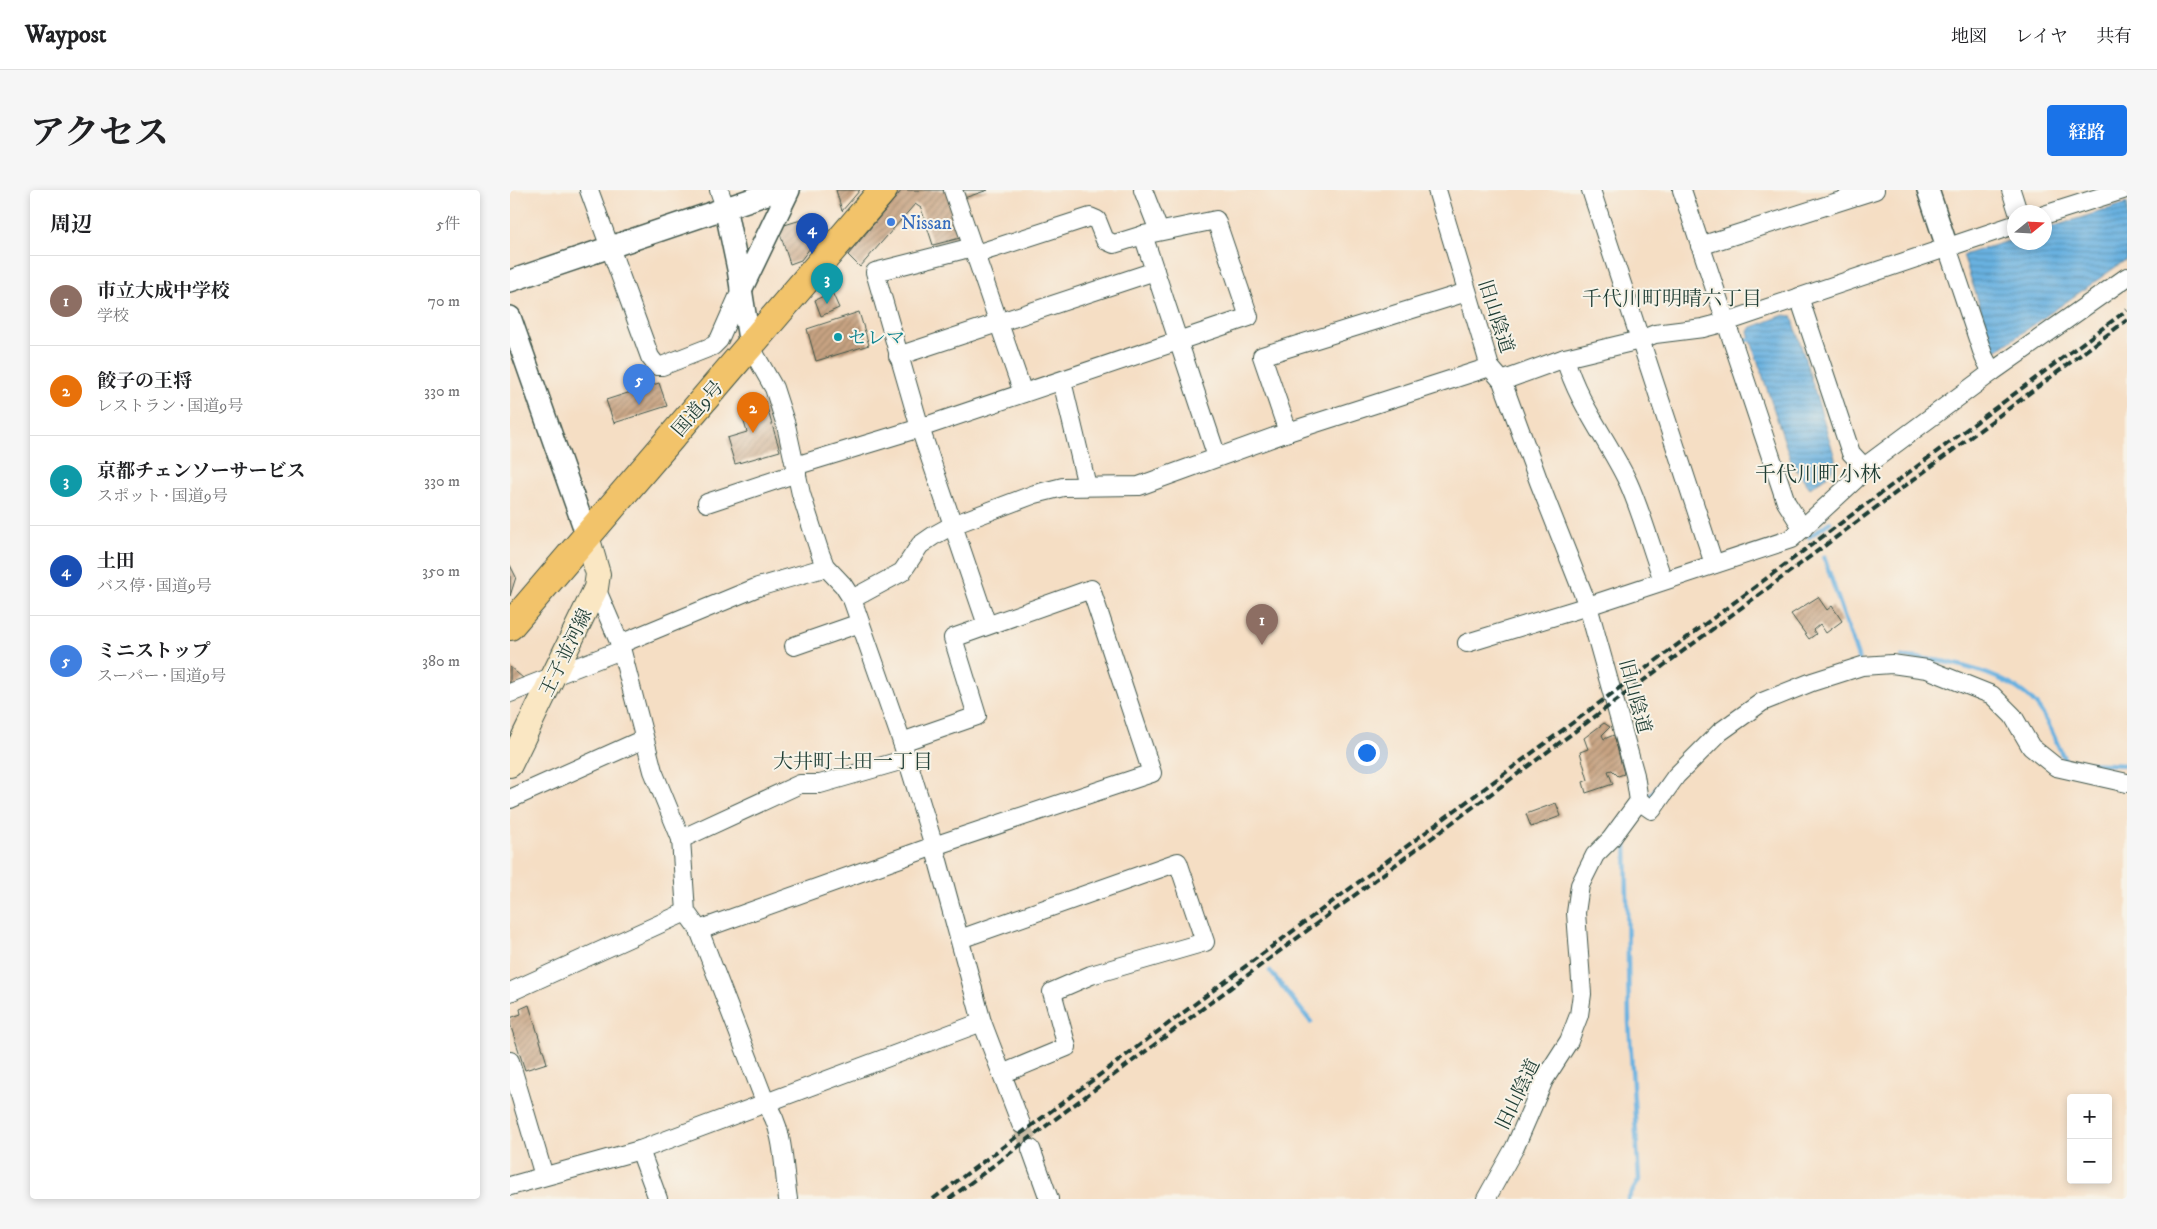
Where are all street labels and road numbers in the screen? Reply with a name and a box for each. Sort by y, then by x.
street label: 旧山陰道 [1473,277,1518,356]
street label: 国道9号 [668,376,729,442]
street label: 王子並河線 [535,605,598,700]
street label: 旧山陰道 [1614,657,1655,736]
street label: 旧山陰道 [1491,1055,1545,1134]

